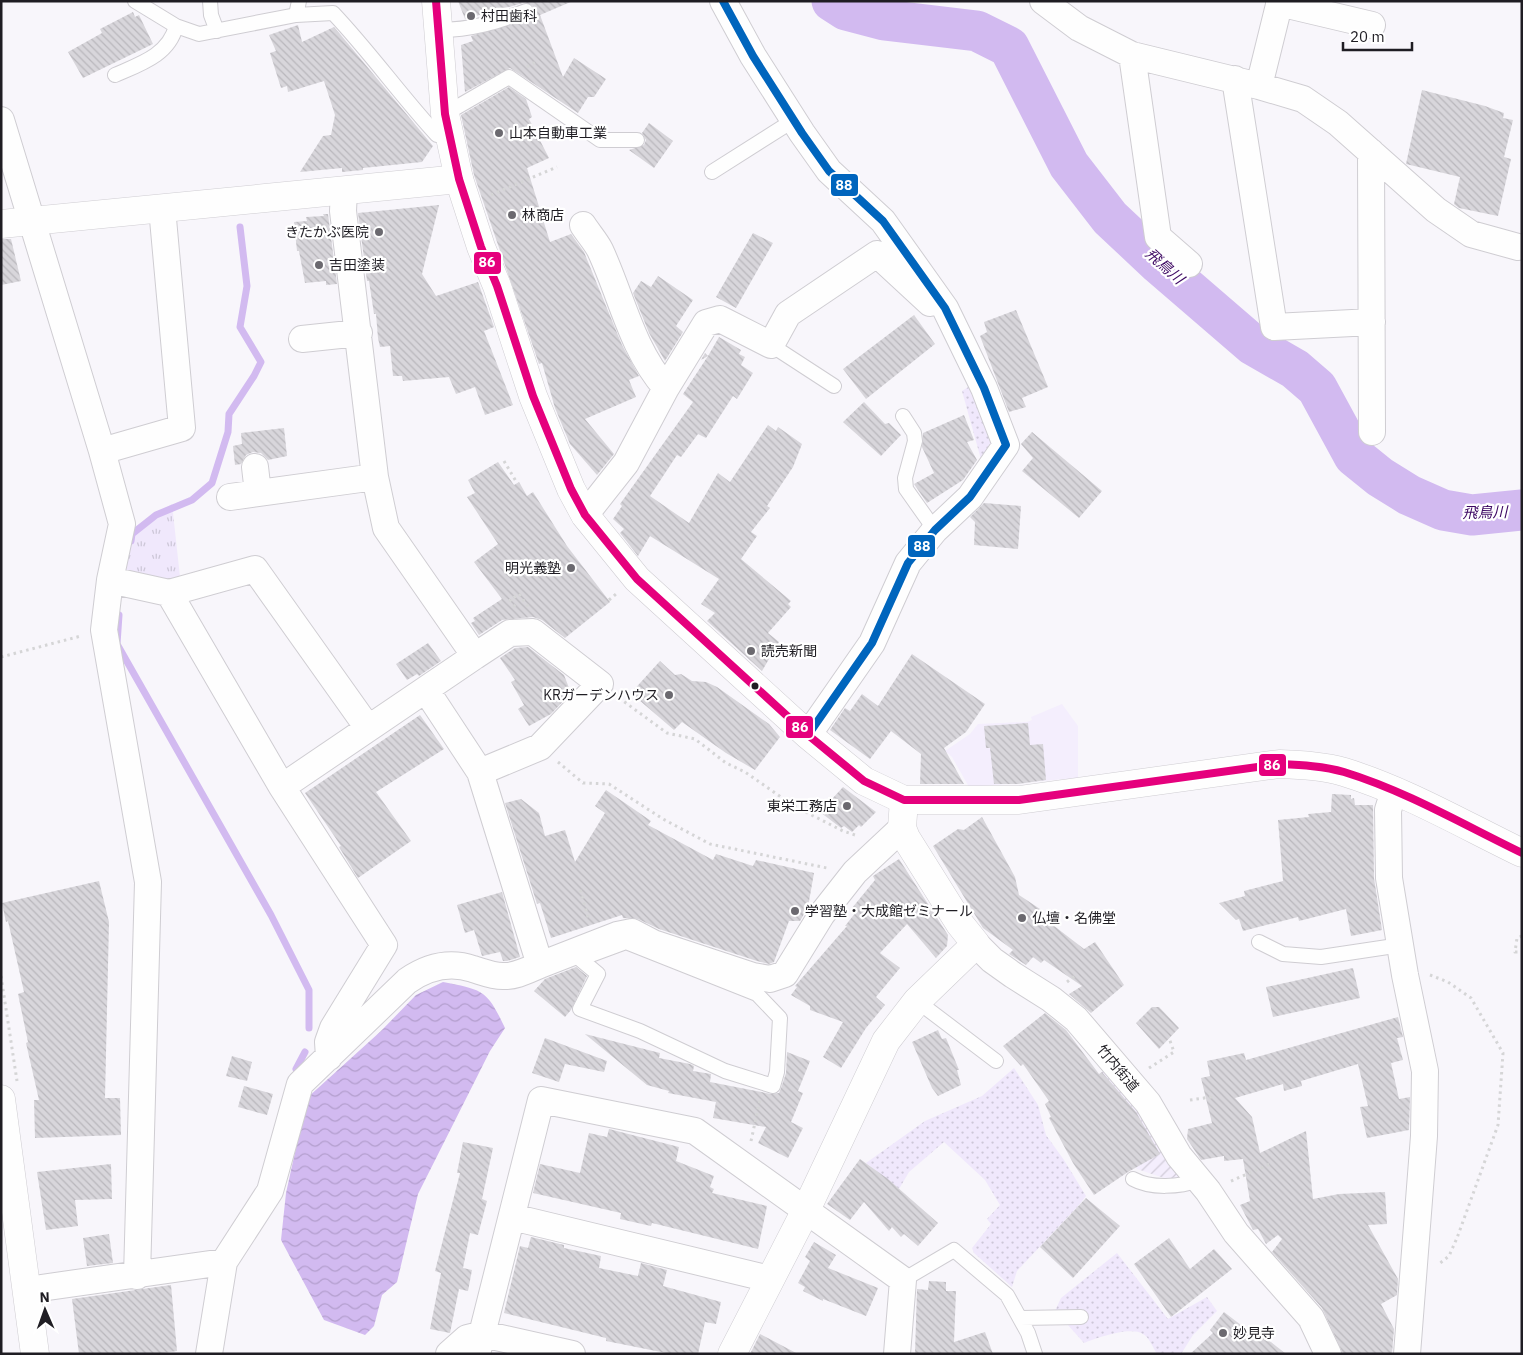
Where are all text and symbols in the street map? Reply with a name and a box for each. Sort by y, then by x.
place label: 村田歯科 [481,7,537,25]
marker: 村田歯科 [465,10,477,22]
scale bar [1343,20,1412,52]
text: 20 m [1350,27,1385,46]
place label: 山本自動車工業 [509,124,607,142]
marker: 山本自動車工業 [493,127,505,139]
line badge: 88 [830,173,859,197]
text: 88 [836,176,852,194]
place label: 林商店 [522,206,564,224]
marker: 林商店 [506,209,518,221]
place label: きたかぶ医院 [285,223,369,241]
marker: きたかぶ医院 [373,226,385,238]
water label: 飛鳥川 [1142,244,1190,289]
line badge: 86 [473,251,502,275]
text: 86 [479,253,495,271]
place label: 吉田塗装 [329,256,385,274]
marker: 吉田塗装 [313,259,325,271]
water label: 飛鳥川 [1462,502,1510,522]
line badge: 88 [907,534,936,558]
text: 88 [914,537,930,555]
place label: 明光義塾 [505,559,561,577]
marker: 明光義塾 [565,562,577,574]
place label: 読売新聞 [761,642,817,660]
marker: 読売新聞 [745,645,757,657]
unlabelled marker [750,681,760,691]
place label: KRガーデンハウス [543,686,659,704]
marker: KRガーデンハウス [663,689,675,701]
line badge: 86 [785,715,814,739]
text: 86 [792,718,808,736]
line badge: 86 [1258,753,1287,777]
text: 86 [1264,756,1280,774]
place label: 東栄工務店 [767,797,837,815]
marker: 東栄工務店 [841,800,853,812]
place label: 学習塾・大成館ゼミナール [805,902,973,920]
marker: 学習塾・大成館ゼミナール [789,905,801,917]
place label: 仏壇・名佛堂 [1032,909,1116,927]
marker: 仏壇・名佛堂 [1016,912,1028,924]
street label: 竹内街道 [1093,1041,1143,1095]
north arrow [20,1285,70,1335]
text: N [39,1288,50,1306]
place label: 妙見寺 [1233,1324,1275,1342]
marker: 妙見寺 [1217,1327,1229,1339]

